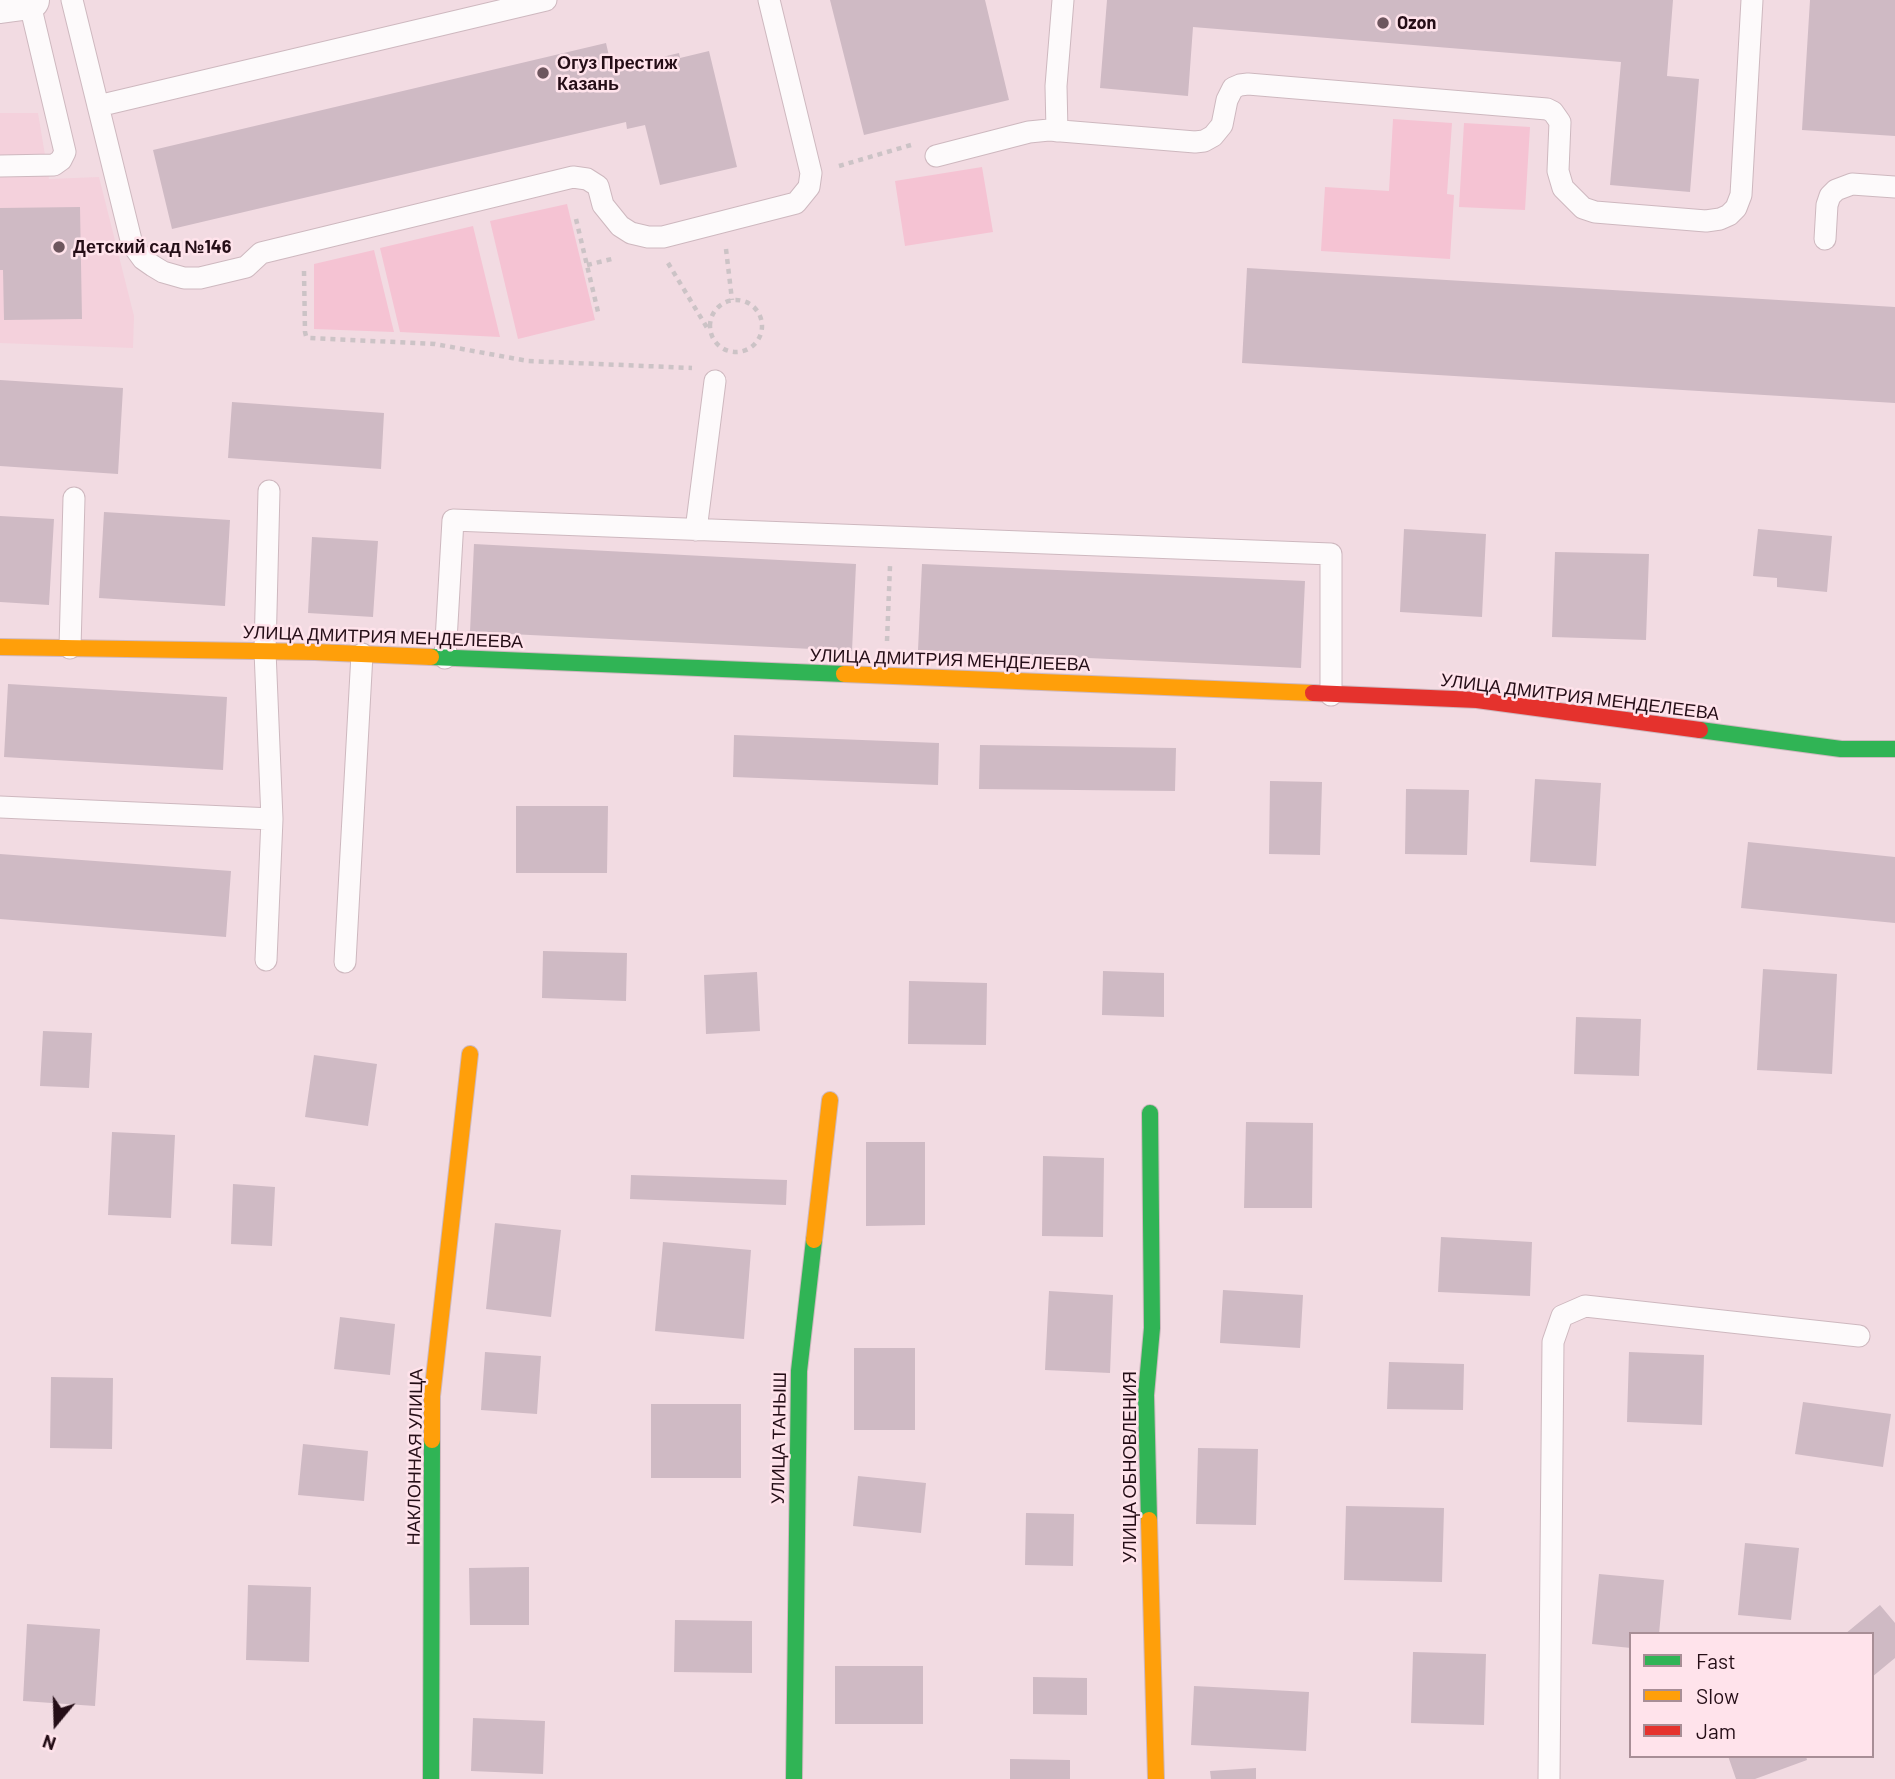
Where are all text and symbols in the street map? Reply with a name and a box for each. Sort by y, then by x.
place label: Ozon [1397,12,1436,34]
marker: Ozon [1375,15,1391,31]
place label: Огуз Престиж Казань [557,52,677,94]
marker: Огуз Престиж Казань [535,65,551,81]
place label: Детский сад №146 [73,236,231,258]
marker: Детский сад №146 [51,239,67,255]
street label: УЛИЦА ДМИТРИЯ МЕНДЕЛЕЕВА [242,621,524,653]
street label: УЛИЦА ДМИТРИЯ МЕНДЕЛЕЕВА [809,644,1091,676]
street label: УЛИЦА ДМИТРИЯ МЕНДЕЛЕЕВА [1439,669,1721,725]
street label: НАКЛОННАЯ УЛИЦА [403,1368,427,1546]
street label: УЛИЦА ОБНОВЛЕНИЯ [1119,1371,1141,1563]
street label: УЛИЦА ТАНЫШ [767,1372,791,1504]
legend [1629,1632,1874,1758]
text: Fast [1696,1648,1736,1673]
text: Slow [1696,1683,1739,1708]
north arrow [21,1688,91,1758]
text: Jam [1696,1718,1736,1743]
text: N [39,1730,59,1756]

